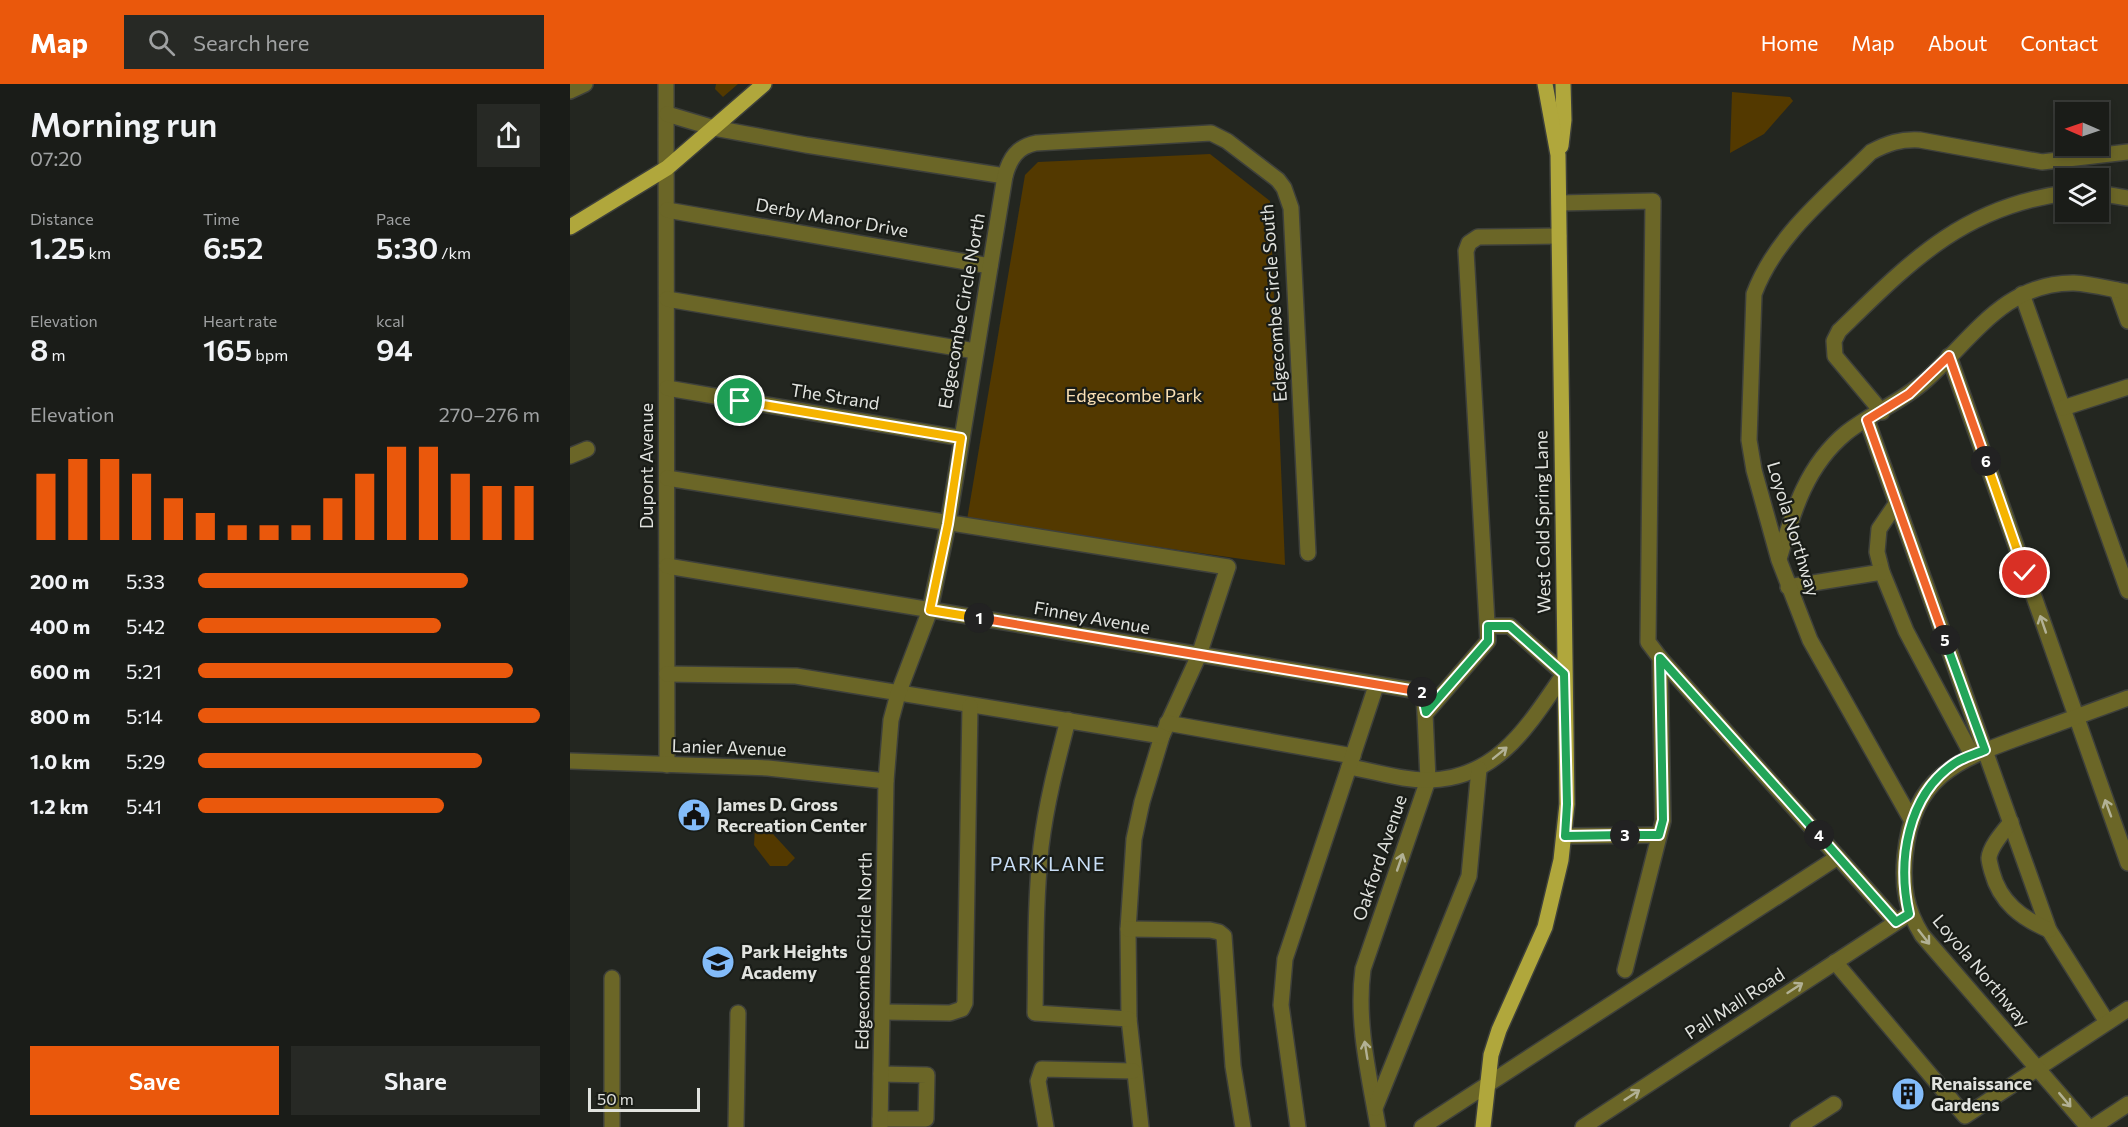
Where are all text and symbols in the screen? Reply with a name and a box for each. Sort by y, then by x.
search box [124,15,544,69]
text: Map [30,25,88,59]
icon: search [145,26,178,59]
text: Search here [193,29,309,56]
text: Home [1761,30,1818,55]
text: Map [1851,30,1895,55]
text: About [1928,30,1987,55]
text: Contact [2020,30,2098,55]
north arrow [2055,102,2109,156]
map controls [2055,102,2109,222]
text: Morning run [30,103,217,144]
button: share [477,104,540,167]
text: 07:20 [30,146,82,170]
button: layers [2055,168,2109,222]
street label: Derby Manor Drive [754,193,910,241]
street label: Edgecombe Circle South [1255,203,1291,403]
text: Distance [30,209,94,228]
text: Time [203,209,240,228]
text: Pace [376,209,411,228]
street label: Edgecombe Circle North [933,211,989,411]
text: 1.25 [30,228,85,265]
text: 6:52 [203,228,263,265]
text: 5:30 [376,228,438,265]
text: km [85,243,111,262]
text: /km [438,243,471,262]
text: Elevation [30,311,98,330]
text: Heart rate [203,311,277,330]
text: kcal [376,311,405,330]
text: 8 [30,330,48,367]
text: 165 [203,330,252,367]
text: 94 [376,330,413,367]
text: m [48,345,65,364]
text: bpm [252,345,288,364]
pin [714,375,765,426]
street label: The Strand [789,378,881,414]
icon: arrive [723,384,756,417]
park label: Edgecombe Park [1066,384,1203,406]
text: Elevation [30,402,115,426]
text: 270–276 m [439,402,540,426]
street label: Dupont Avenue [635,403,657,529]
street label: West Cold Spring Lane [1529,430,1555,614]
pin: 6 [1971,446,2001,476]
text: 6 [1981,451,1991,470]
street label: Loyola Northway [1763,459,1825,599]
pin [1999,547,2050,598]
icon: check [2008,556,2041,589]
text: 200 m [30,569,89,593]
text: 5:33 [126,569,165,593]
street label: Finney Avenue [1032,596,1152,638]
pin: 1 [964,603,994,633]
text: 1 [975,608,983,627]
text: 400 m [30,614,90,638]
text: 5:42 [126,614,165,638]
one-way arrow [2037,615,2048,634]
pin: 5 [1930,625,1960,655]
text: 5 [1940,630,1950,649]
text: 600 m [30,659,90,683]
text: 5:21 [126,659,162,683]
pin: 2 [1407,677,1437,707]
text: 2 [1417,682,1427,701]
text: 800 m [30,704,90,728]
text: 5:14 [126,704,163,728]
street label: Lanier Avenue [671,734,787,760]
one-way arrow [1492,747,1508,760]
text: 1.0 km [30,749,90,773]
text: 5:29 [126,749,165,773]
street label: Oakford Avenue [1347,792,1411,924]
place label: James D. Gross Recreation Center [717,793,868,836]
text: 1.2 km [30,794,88,818]
text: 5:41 [126,794,162,818]
public building icon: James D. Gross Recreation Center [676,797,712,833]
one-way arrow [2102,799,2113,818]
pin: 3 [1610,820,1640,850]
pin: 4 [1804,820,1834,850]
text: 3 [1620,825,1630,844]
text: 4 [1814,825,1824,844]
district label: PARKLANE [990,851,1106,875]
street label: Edgecombe Circle North [850,852,876,1050]
one-way arrow [1395,853,1406,872]
street label: Loyola Northway [1928,910,2035,1031]
one-way arrow [1918,928,1931,944]
place label: Park Heights Academy [741,940,848,983]
school or university icon: Park Heights Academy [700,944,736,980]
street label: Pall Mall Road [1680,963,1788,1044]
one-way arrow [1787,982,1803,994]
one-way arrow [1360,1041,1371,1061]
button: Save [30,1046,279,1115]
button: Share [291,1046,540,1115]
place label: Renaissance Gardens [1931,1072,2032,1115]
building icon: Renaissance Gardens [1890,1076,1926,1112]
scale bar [588,1085,700,1112]
text: 50 m [597,1089,634,1108]
one-way arrow [1623,1089,1640,1101]
one-way arrow [2058,1092,2072,1107]

